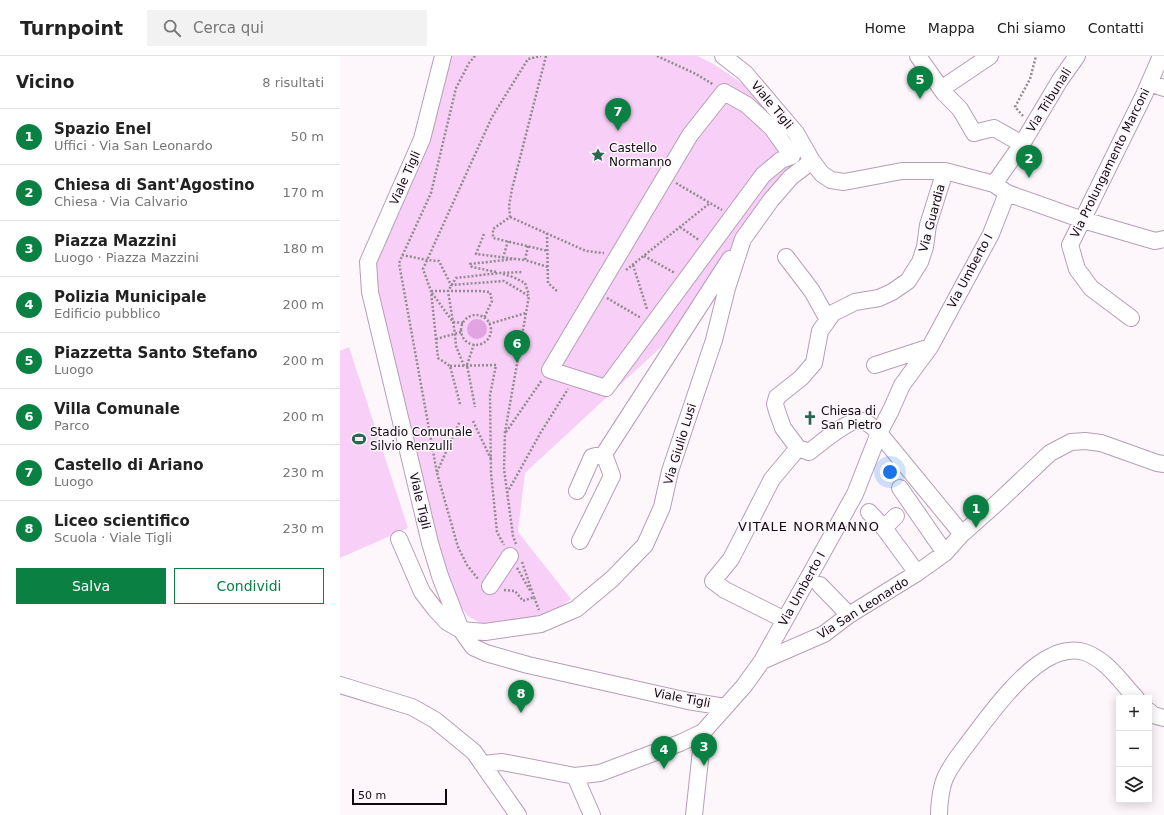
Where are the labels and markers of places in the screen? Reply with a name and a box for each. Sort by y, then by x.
pin: 5 [907,66,933,99]
pin: 7 [605,98,631,131]
place label: Castello Normanno [609,141,672,169]
pin: 2 [1016,145,1042,178]
place icon: Castello Normanno [590,147,606,163]
pin: 6 [504,330,530,363]
place label: Chiesa di San Pietro [821,404,882,432]
church icon: Chiesa di San Pietro [802,410,818,426]
place label: Stadio Comunale Silvio Renzulli [370,425,472,453]
sports icon: Stadio Comunale Silvio Renzulli [351,431,367,447]
pin: 1 [963,495,989,528]
pin: 8 [508,680,534,713]
pin: 3 [691,733,717,766]
pin: 4 [651,736,677,769]

